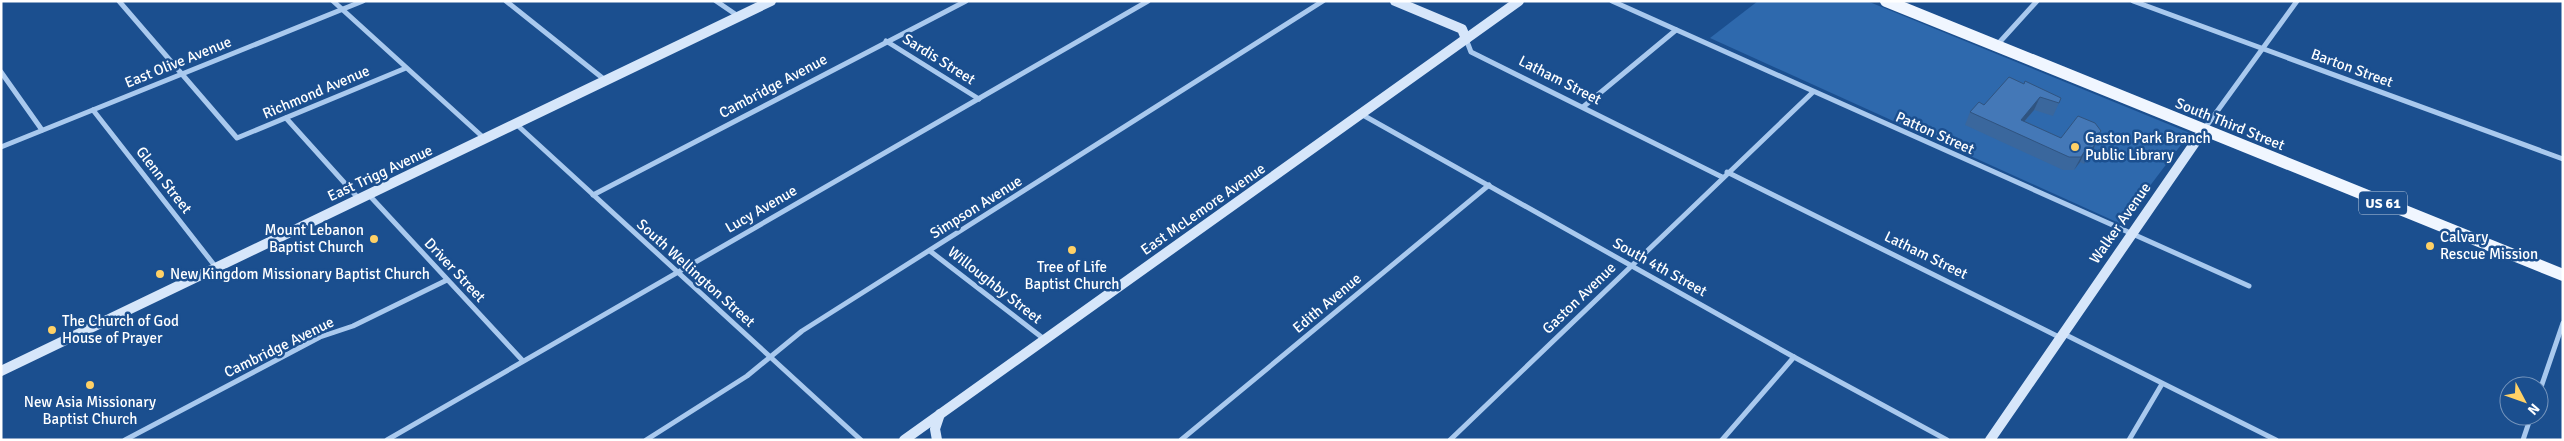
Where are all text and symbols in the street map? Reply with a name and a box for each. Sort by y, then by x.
street label: Sardis Street [899,30,979,88]
street label: East Olive Avenue [122,32,234,92]
street label: Barton Street [2309,45,2395,91]
street label: Cambridge Avenue [716,50,830,122]
street label: Latham Street [1516,51,1604,109]
street label: Richmond Avenue [260,61,372,123]
street label: South Third Street [2173,94,2287,154]
street label: Patton Street [1893,108,1977,158]
place label: Gaston Park Branch Public Library [2085,129,2211,164]
street label: East Trigg Avenue [325,141,435,205]
marker: Gaston Park Branch Public Library [2069,141,2081,153]
street label: Glenn Street [132,143,196,217]
street label: East McLemore Avenue [1137,159,1269,259]
street label: Simpson Avenue [927,172,1025,242]
street label: Walker Avenue [2085,179,2155,267]
street label: Lucy Avenue [722,181,800,237]
road number: US 61 [2359,192,2407,214]
street label: South Wellington Street [633,215,759,331]
place label: Mount Lebanon Baptist Church [265,221,364,256]
street label: Latham Street [1881,227,1971,283]
place label: Calvary Rescue Mission [2440,228,2538,263]
marker: Mount Lebanon Baptist Church [368,233,380,245]
street label: Driver Street [421,234,489,306]
street label: South 4th Street [1610,234,1710,300]
marker: Calvary Rescue Mission [2424,240,2436,252]
street label: Willoughby Street [944,243,1046,327]
marker: Tree of Life Baptist Church [1066,244,1078,256]
place label: Tree of Life Baptist Church [1024,258,1120,293]
street label: Gaston Avenue [1539,258,1619,338]
place label: New Kingdom Missionary Baptist Church [170,265,430,283]
marker: New Kingdom Missionary Baptist Church [154,268,166,280]
street label: Edith Avenue [1289,269,1365,337]
place label: The Church of God House of Prayer [62,312,179,347]
street label: Cambridge Avenue [221,313,337,381]
marker: The Church of God House of Prayer [46,324,58,336]
north arrow [2499,376,2549,426]
marker: New Asia Missionary Baptist Church [84,379,96,391]
place label: New Asia Missionary Baptist Church [24,393,156,428]
text: N [2524,400,2543,418]

